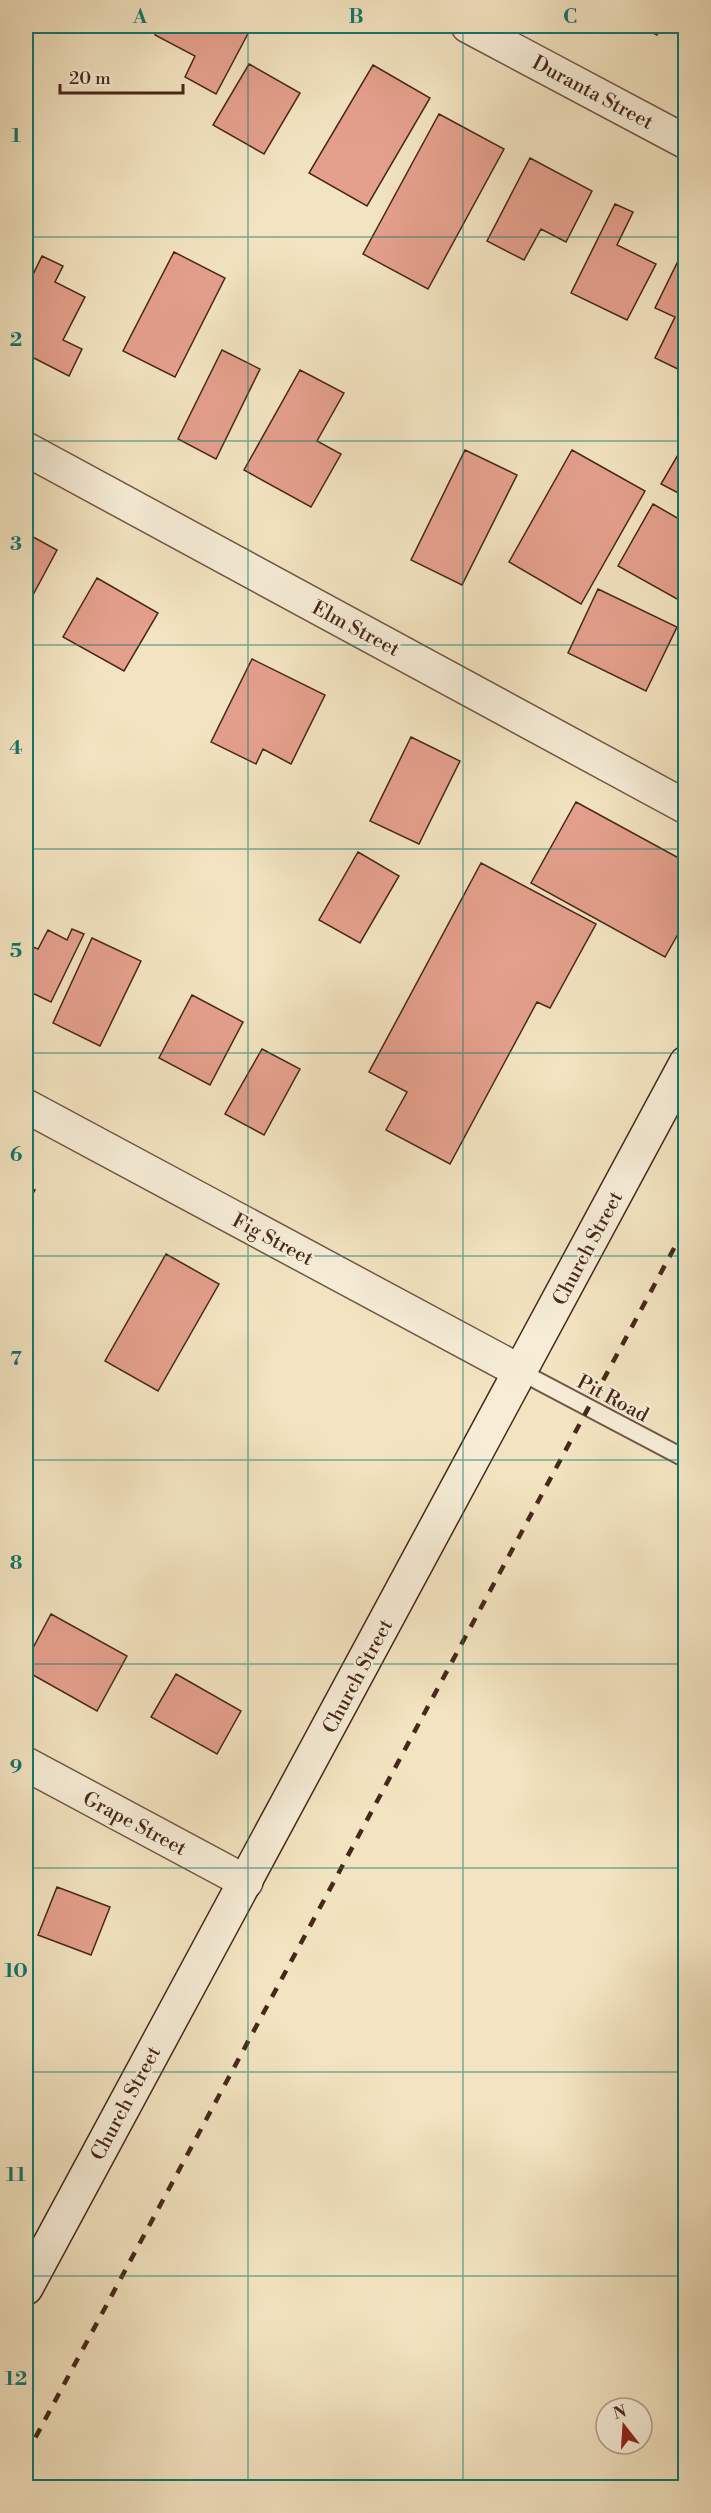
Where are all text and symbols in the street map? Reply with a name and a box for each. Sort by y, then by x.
text: A [132,5,148,30]
text: B [348,5,364,30]
text: C [563,5,577,30]
street label: Duranta Street [527,51,657,136]
scale bar [60,57,183,95]
text: 20 m [69,67,111,90]
text: 1 [11,124,21,149]
text: 2 [10,328,22,353]
text: 3 [10,532,22,557]
street label: Elm Street [307,596,403,663]
text: 4 [9,736,23,761]
text: 5 [10,939,22,964]
text: 6 [10,1143,23,1168]
street label: Church Street [548,1187,629,1310]
street label: Fig Street [227,1209,317,1272]
text: 7 [10,1347,22,1372]
street label: Pit Road [572,1370,653,1429]
text: 8 [10,1551,23,1576]
street label: Church Street [318,1615,399,1738]
text: 9 [10,1755,22,1780]
street label: Grape Street [78,1787,190,1862]
text: 10 [4,1959,28,1984]
street label: Church Street [86,2042,167,2165]
text: 11 [6,2163,26,2188]
text: 12 [5,2367,27,2392]
north arrow [594,2396,654,2456]
text: N [611,2401,629,2424]

